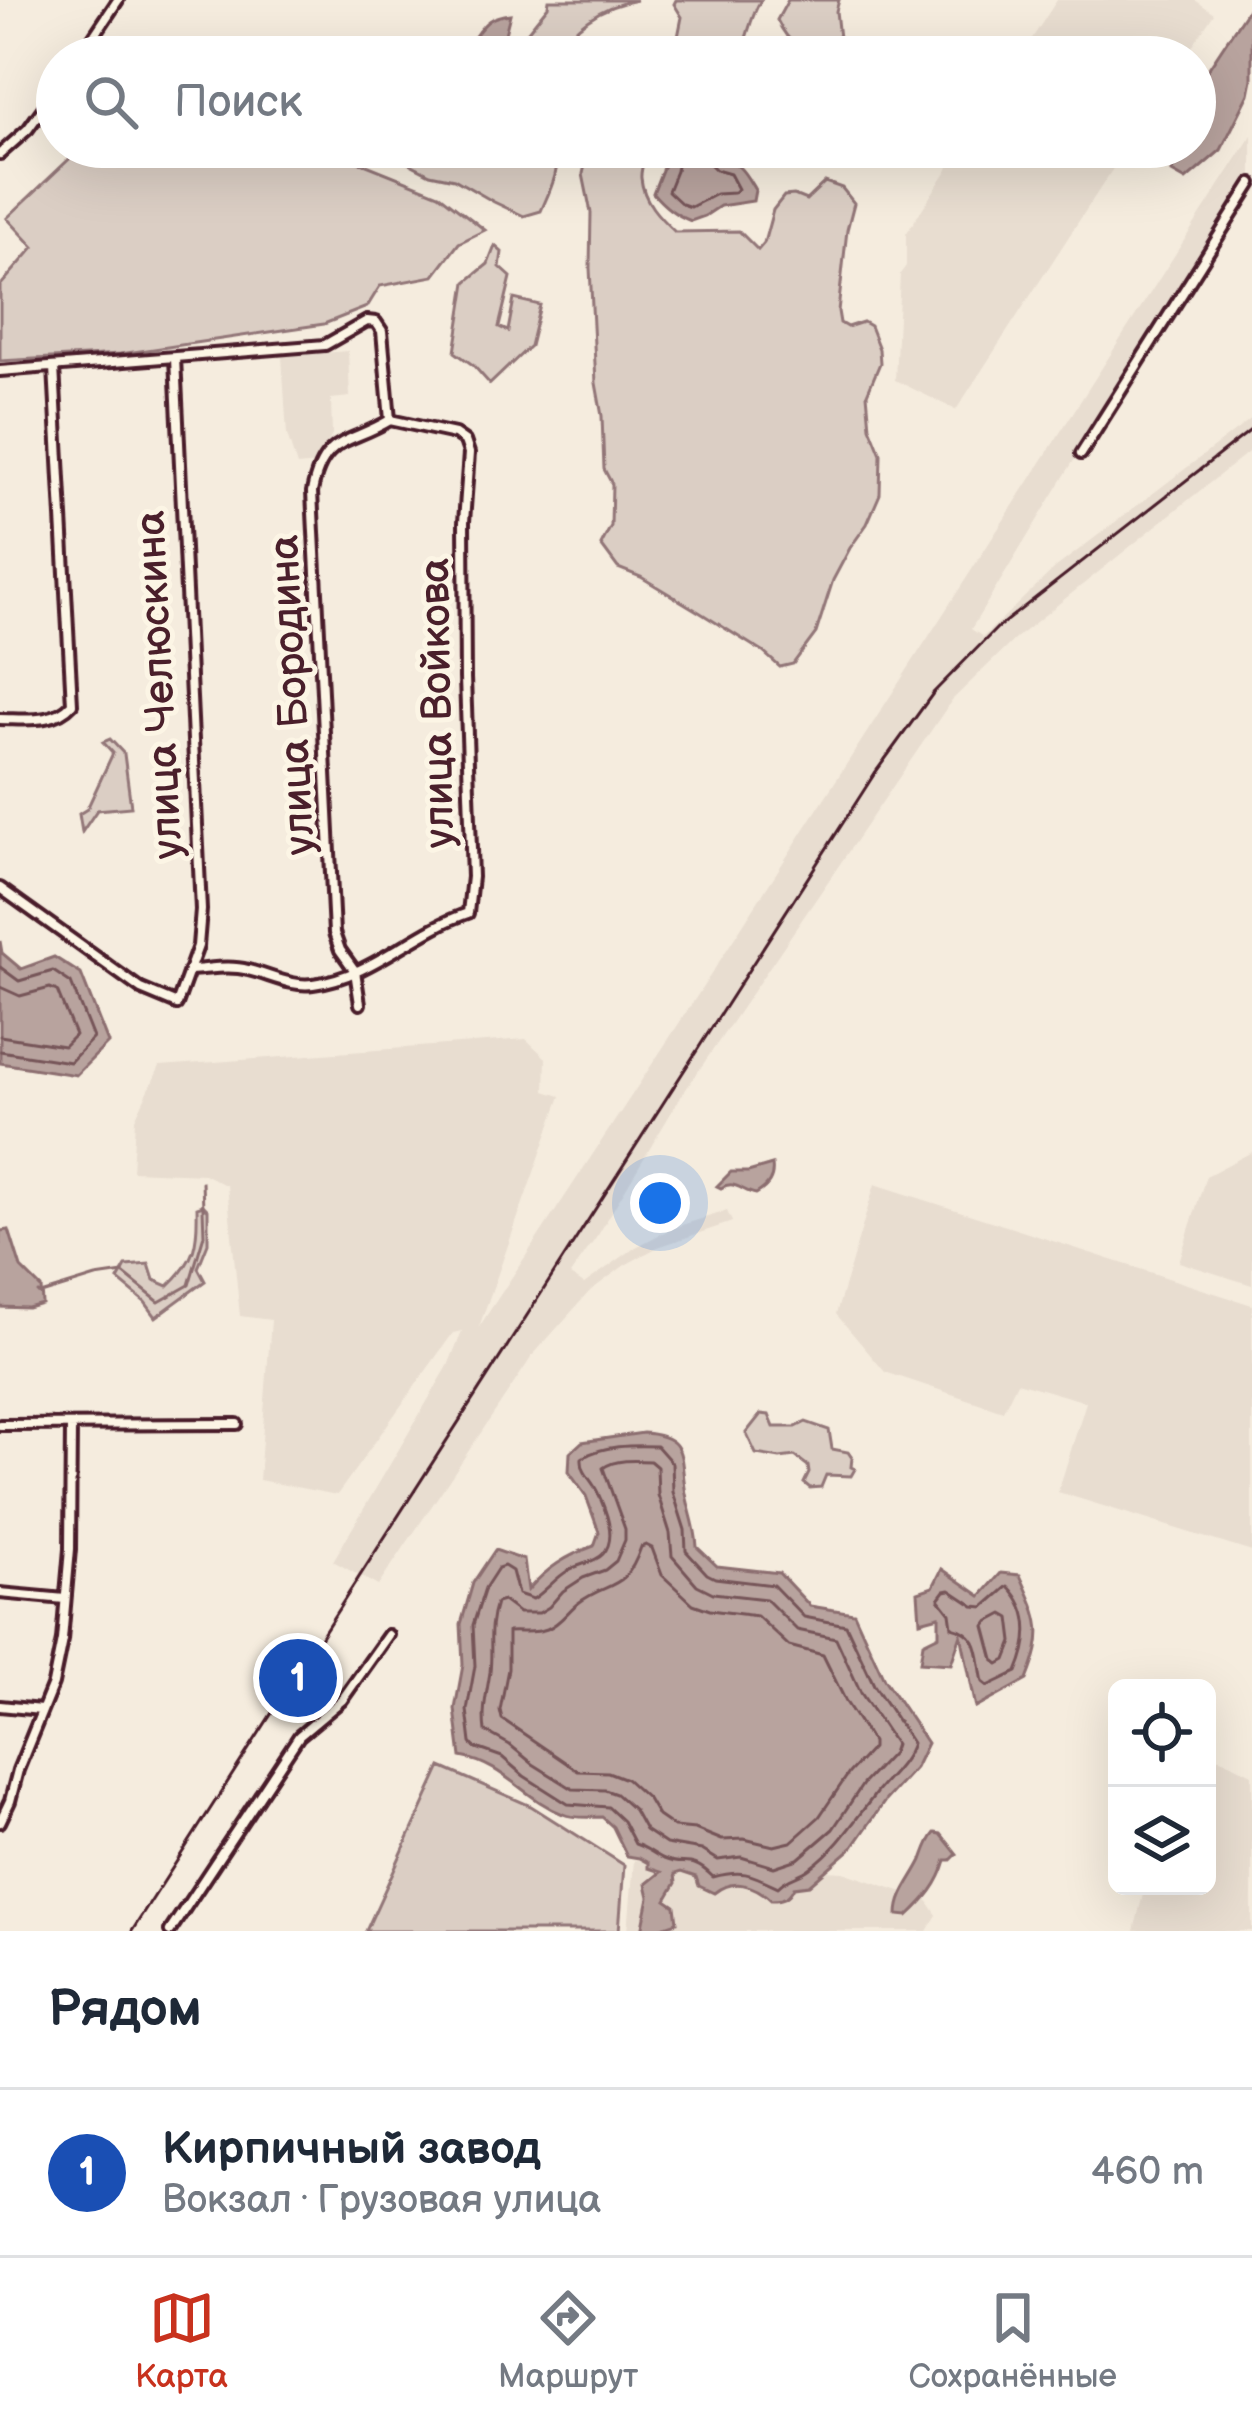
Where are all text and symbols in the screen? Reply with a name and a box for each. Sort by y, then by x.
search box [36,36,1216,168]
icon: search [78,69,144,135]
text: Поиск [174,75,302,130]
street label: улица Челюскина [125,509,195,861]
street label: улица Бородина [259,533,327,856]
street label: улица Войкова [410,557,466,849]
your location [630,1173,690,1233]
pin: 1 [259,1633,337,1723]
map controls [1108,1679,1216,1895]
button: locate [1108,1679,1216,1787]
button: layers [1108,1787,1216,1895]
text: Рядом [48,1979,202,2040]
text: Кирпичный завод [162,2122,541,2177]
text: 1 [79,2149,95,2196]
text: 460 m [1091,2149,1204,2196]
text: Вокзал · Грузовая улица [162,2177,601,2224]
tab: Карта [135,2285,228,2397]
tab: Маршрут [498,2285,638,2397]
tab: Сохранённые [908,2285,1117,2397]

